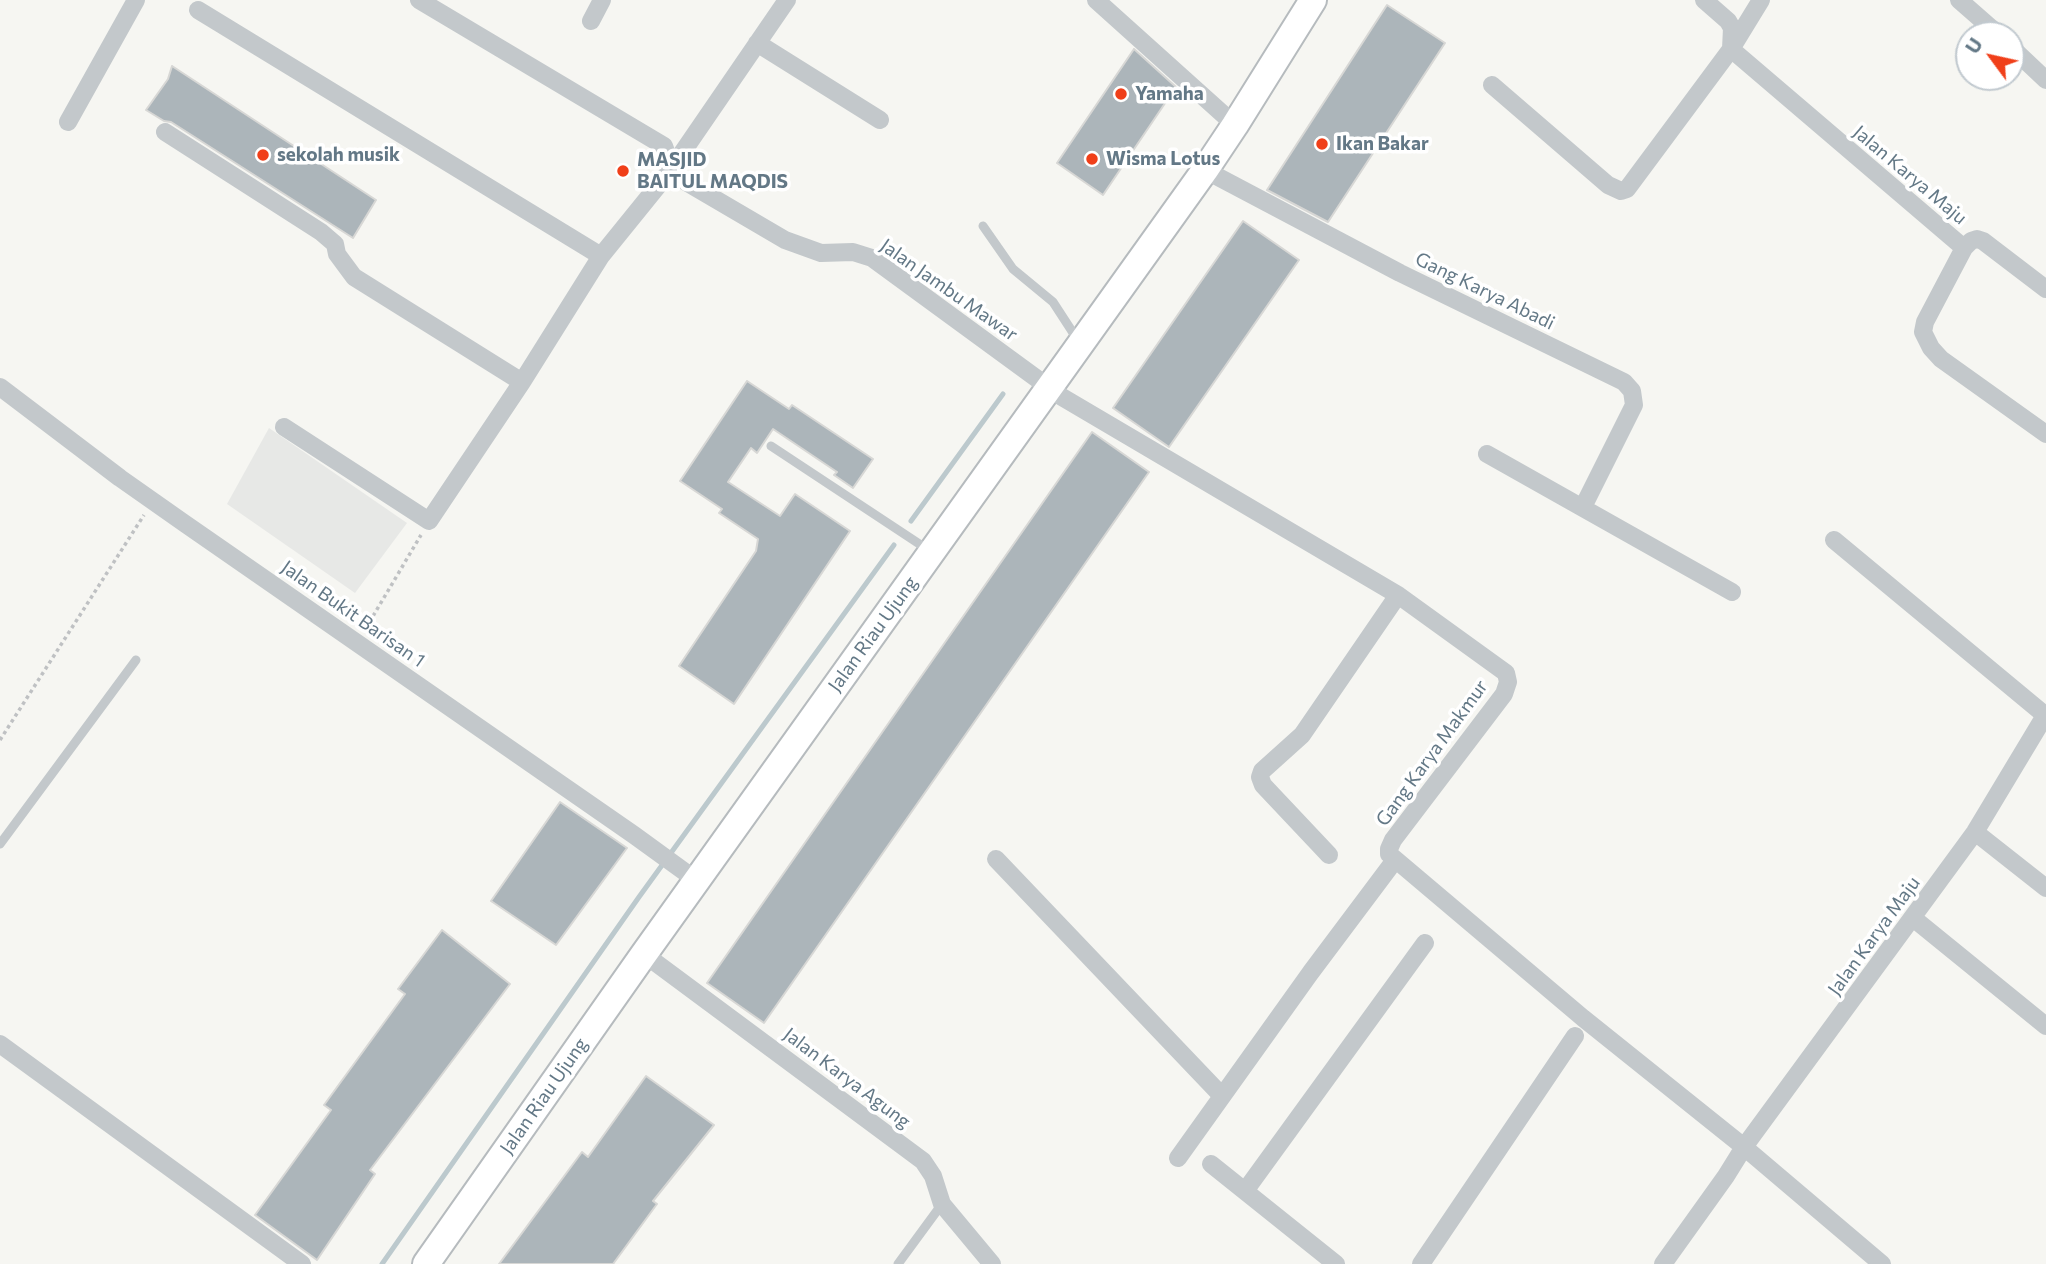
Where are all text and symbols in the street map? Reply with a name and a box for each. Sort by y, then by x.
north arrow [1955,21,2025,91]
text: U [1960,33,1987,57]
place label: Yamaha [1135,83,1204,105]
marker: Yamaha [1113,86,1129,102]
street label: Jalan Karya Maju [1848,121,1972,229]
place label: Ikan Bakar [1336,133,1429,155]
marker: Ikan Bakar [1314,136,1330,152]
place label: sekolah musik [277,144,400,166]
marker: sekolah musik [255,147,271,163]
place label: Wisma Lotus [1106,148,1220,170]
place label: MASJID BAITUL MAQDIS [637,149,788,193]
marker: Wisma Lotus [1084,151,1100,167]
marker: MASJID BAITUL MAQDIS [615,163,631,179]
street label: Jalan Jambu Mawar [876,234,1022,346]
street label: Gang Karya Abadi [1412,247,1558,335]
street label: Jalan Bukit Barisan 1 [277,556,429,672]
street label: Jalan Riau Ujung [823,572,923,696]
street label: Gang Karya Makmur [1371,675,1493,831]
street label: Jalan Karya Maju [1823,872,1925,1000]
street label: Jalan Karya Agung [779,1023,915,1133]
street label: Jalan Riau Ujung [495,1033,593,1159]

